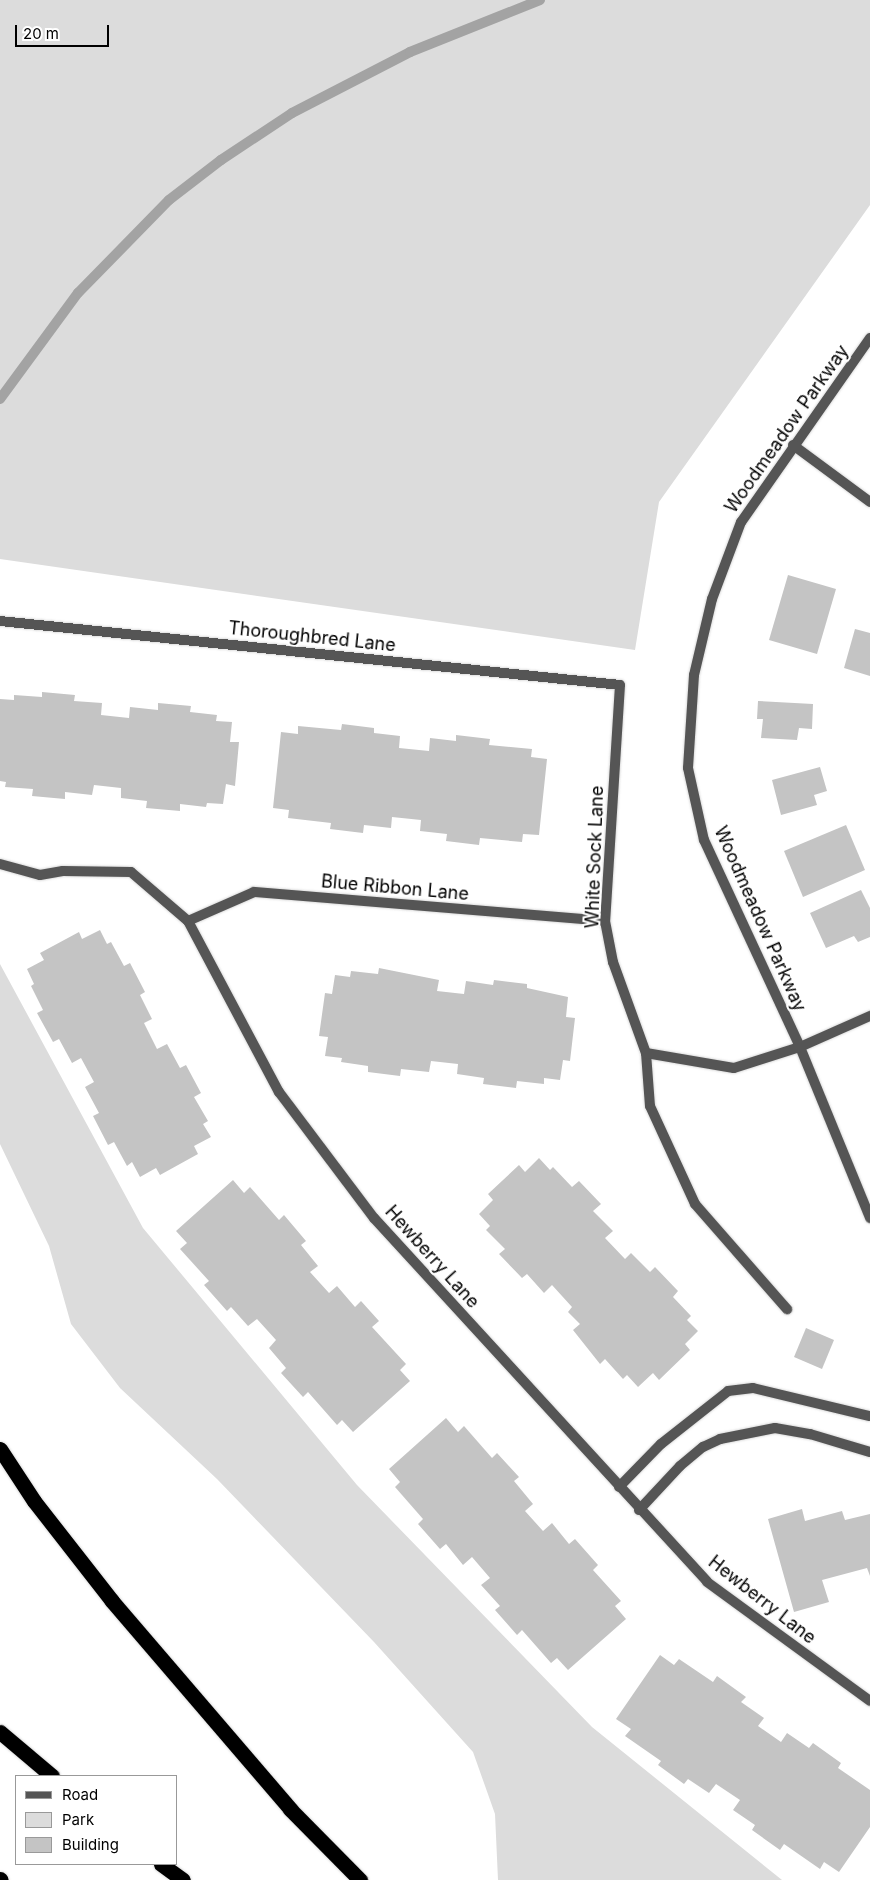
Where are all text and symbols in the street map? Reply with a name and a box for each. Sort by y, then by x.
scale bar [18,15,111,47]
text: 20 m [23,24,59,43]
street label: Woodmeadow Parkway [721,341,853,517]
street label: Thoroughbred Lane [227,617,397,657]
street label: White Sock Lane [582,785,608,929]
street label: Woodmeadow Parkway [709,823,811,1015]
street label: Blue Ribbon Lane [320,871,470,905]
street label: Hewberry Lane [380,1201,484,1313]
street label: Hewberry Lane [704,1551,820,1649]
legend [15,1775,178,1865]
text: Road [62,1785,98,1804]
text: Park [62,1810,94,1829]
text: Building [62,1835,119,1854]

